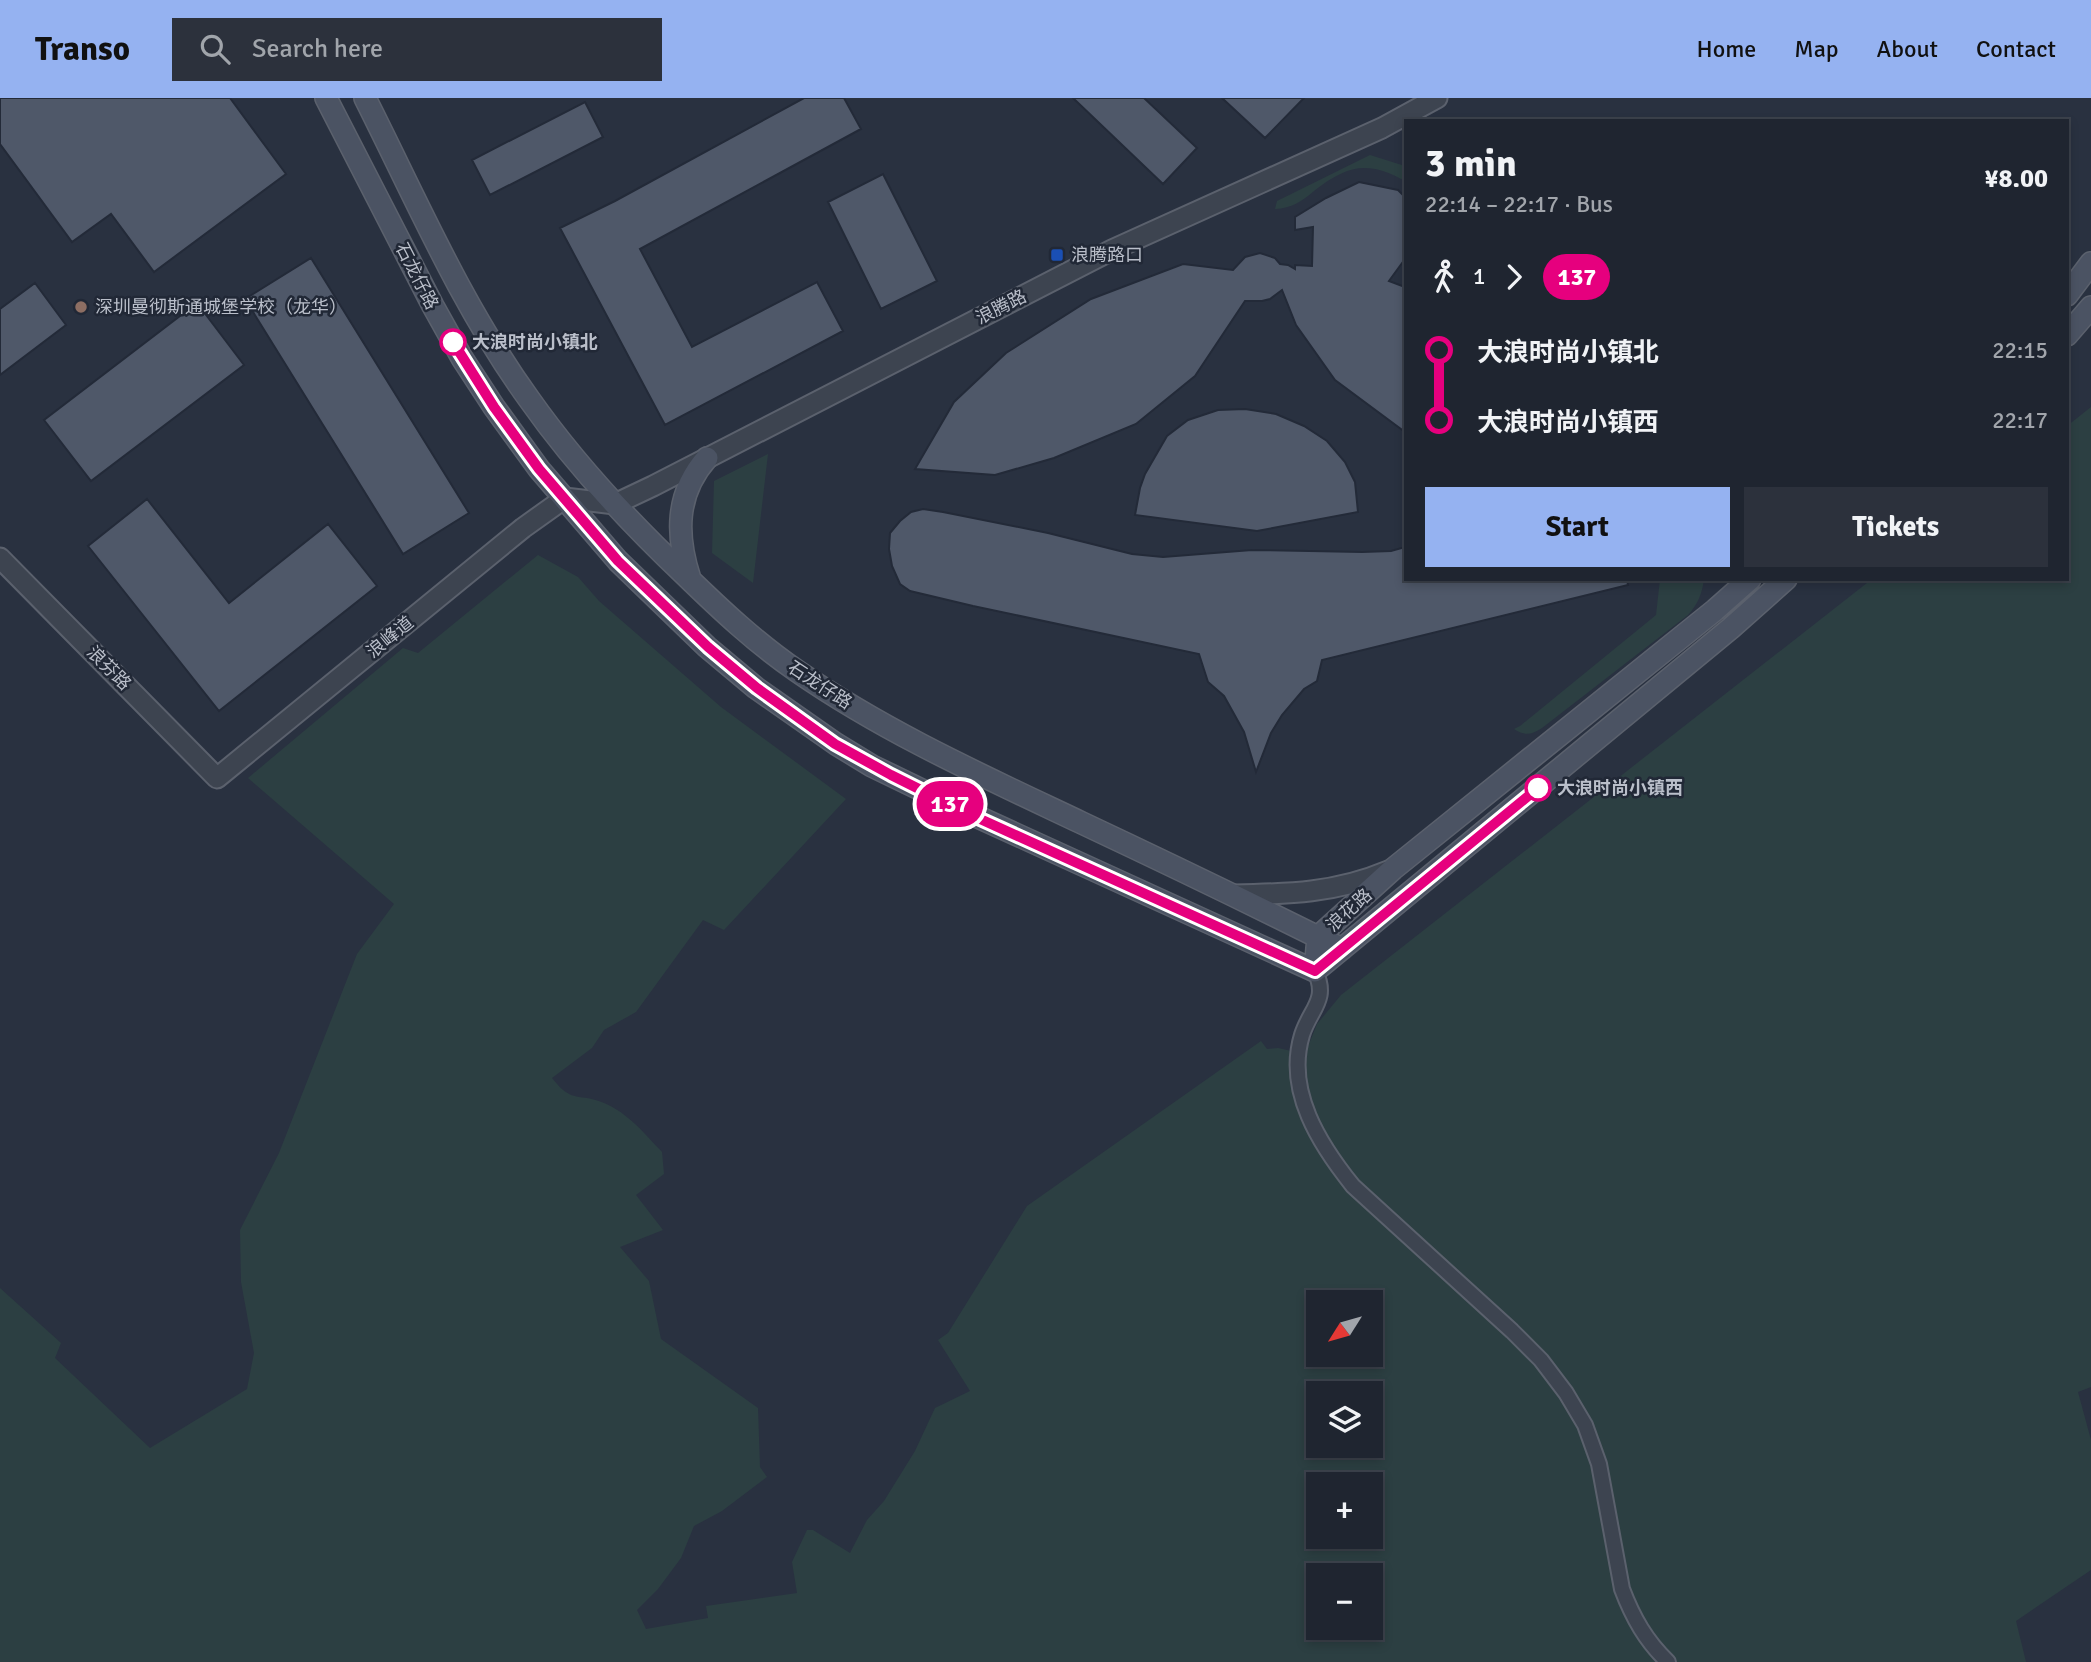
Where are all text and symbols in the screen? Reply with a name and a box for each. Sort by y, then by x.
search box [172,18,662,81]
text: Transo [35,29,130,70]
icon: search [196,30,234,68]
text: Search here [252,33,383,65]
text: Home [1696,34,1756,64]
text: Map [1794,34,1839,64]
text: About [1877,34,1938,64]
text: Contact [1976,34,2056,64]
text: 3 min [1425,140,1517,187]
text: ¥8.00 [1984,163,2048,195]
text: 22:14 – 22:17 · Bus [1425,190,1613,219]
street label: 石龙仔路 [391,239,443,313]
place label: 浪腾路口 [1071,244,1143,266]
marker: 浪腾路口 [1049,247,1065,263]
icon: walk [1425,258,1463,296]
icon: forward [1495,258,1533,296]
text: 1 [1473,262,1485,291]
text: 137 [1557,262,1596,292]
street label: 浪腾路 [972,285,1030,329]
place label: 深圳曼彻斯通城堡学校（龙华） [95,296,347,318]
marker: 深圳曼彻斯通城堡学校（龙华） [73,299,89,315]
marker: 大浪时尚小镇北 [440,329,466,355]
place label: 大浪时尚小镇北 [472,331,598,353]
text: 22:15 [1992,336,2048,365]
text: 大浪时尚小镇北 [1477,337,1659,369]
text: 22:17 [1992,406,2048,435]
text: 大浪时尚小镇西 [1477,407,1659,439]
button: Start [1425,487,1730,567]
button: Tickets [1744,487,2048,567]
street label: 浪峰道 [362,611,418,663]
street label: 浪芬路 [82,641,136,695]
street label: 石龙仔路 [784,656,856,714]
marker: 大浪时尚小镇西 [1525,775,1551,801]
place label: 大浪时尚小镇西 [1557,777,1683,799]
line badge: 137 [910,781,990,827]
text: 137 [931,789,969,819]
street label: 浪花路 [1322,884,1376,936]
north arrow [1306,1290,1382,1367]
map controls [1306,1290,1383,1640]
button: layers [1306,1381,1383,1458]
button: + [1306,1472,1383,1549]
button: − [1306,1563,1383,1640]

